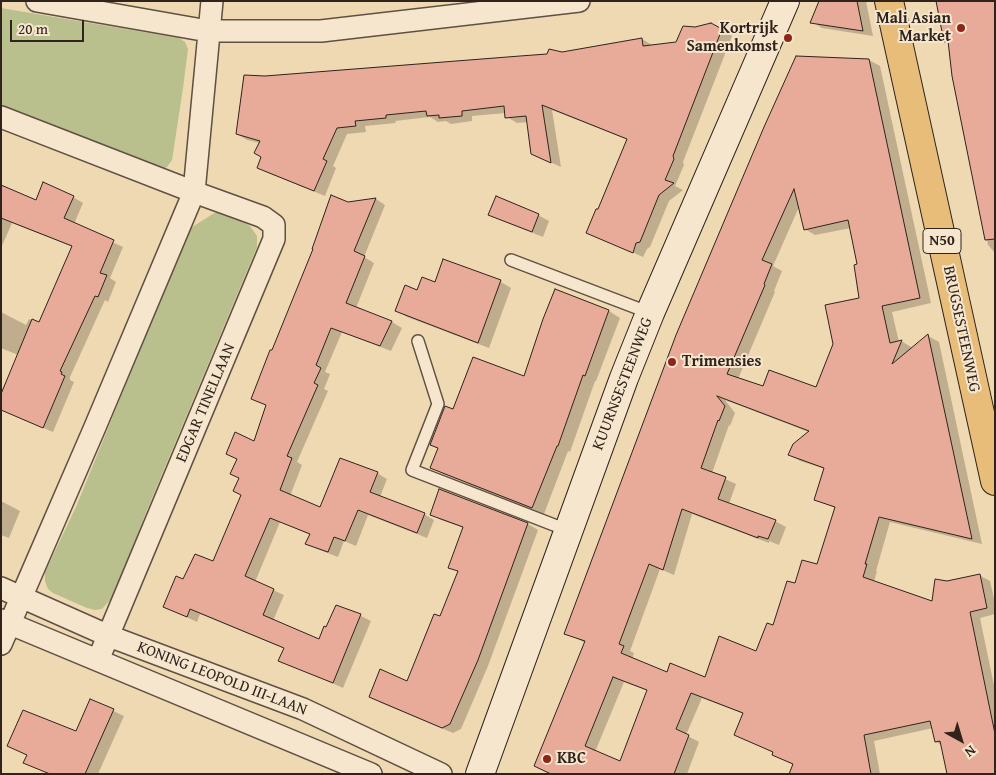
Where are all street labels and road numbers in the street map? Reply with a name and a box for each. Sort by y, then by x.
road number: N50 [923,228,961,254]
street label: BRUGSESTEENWEG [938,264,984,394]
street label: KUURNSESTEENWEG [589,315,657,453]
street label: EDGAR TINELLAAN [172,341,240,465]
street label: KONING LEOPOLD III-LAAN [134,638,310,720]

